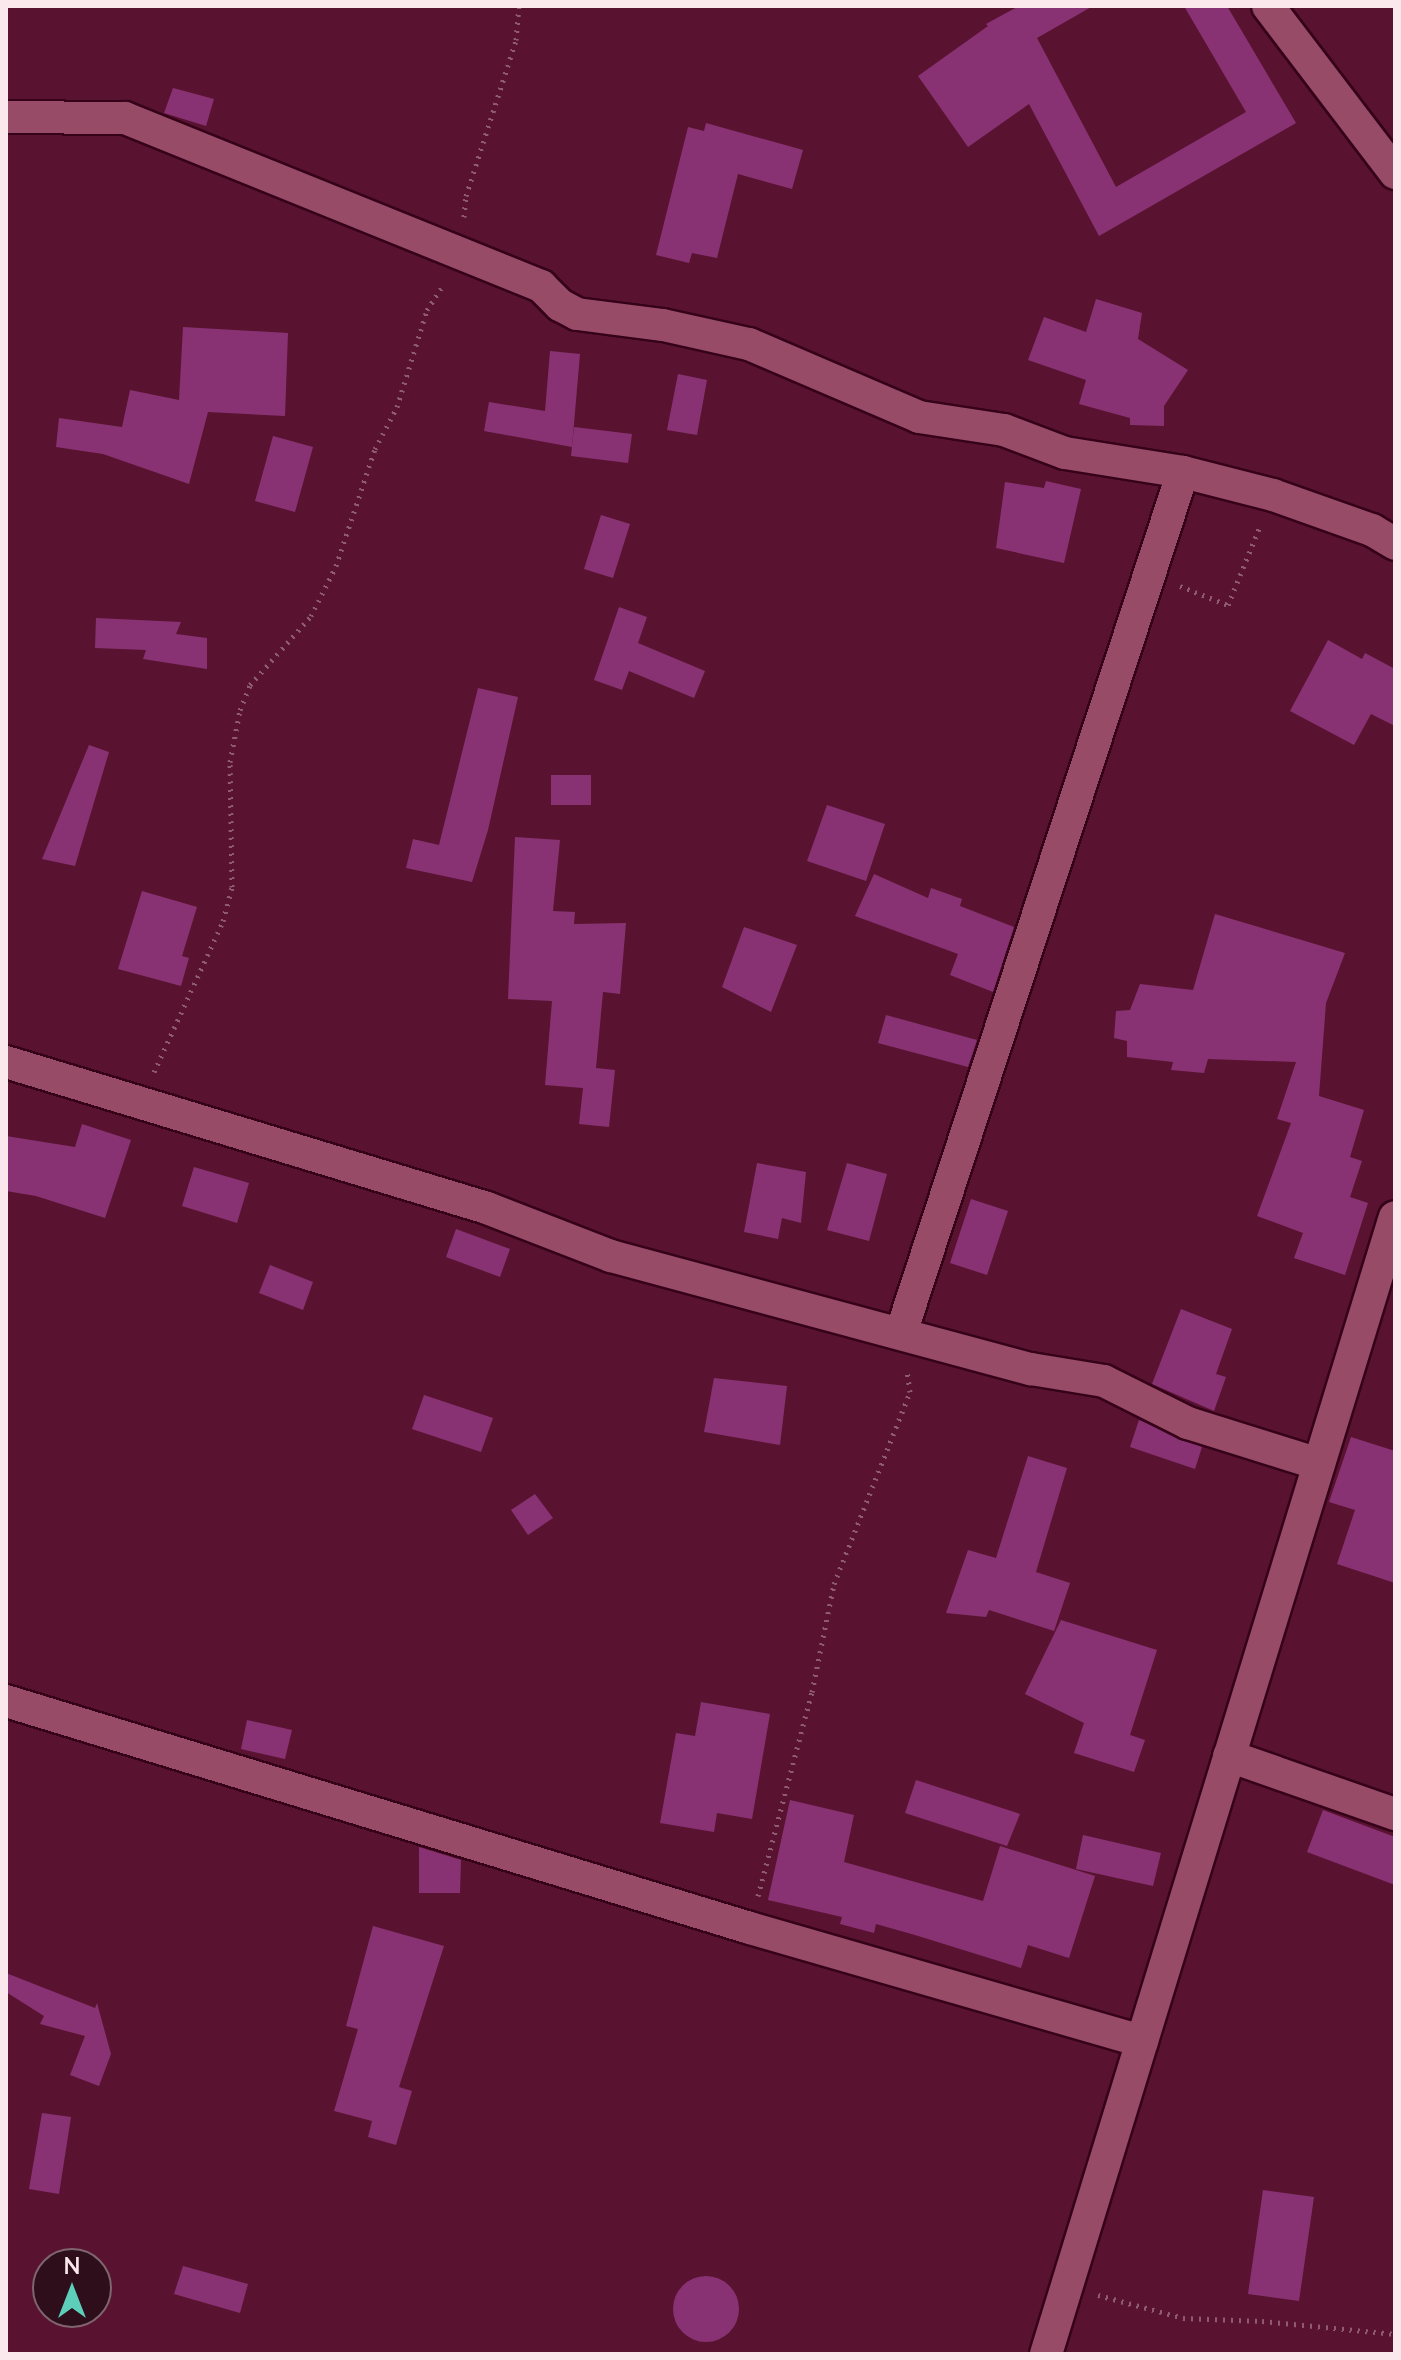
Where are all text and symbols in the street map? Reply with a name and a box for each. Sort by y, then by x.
north arrow [32,2248,112,2328]
text: N [64,2252,80,2279]

